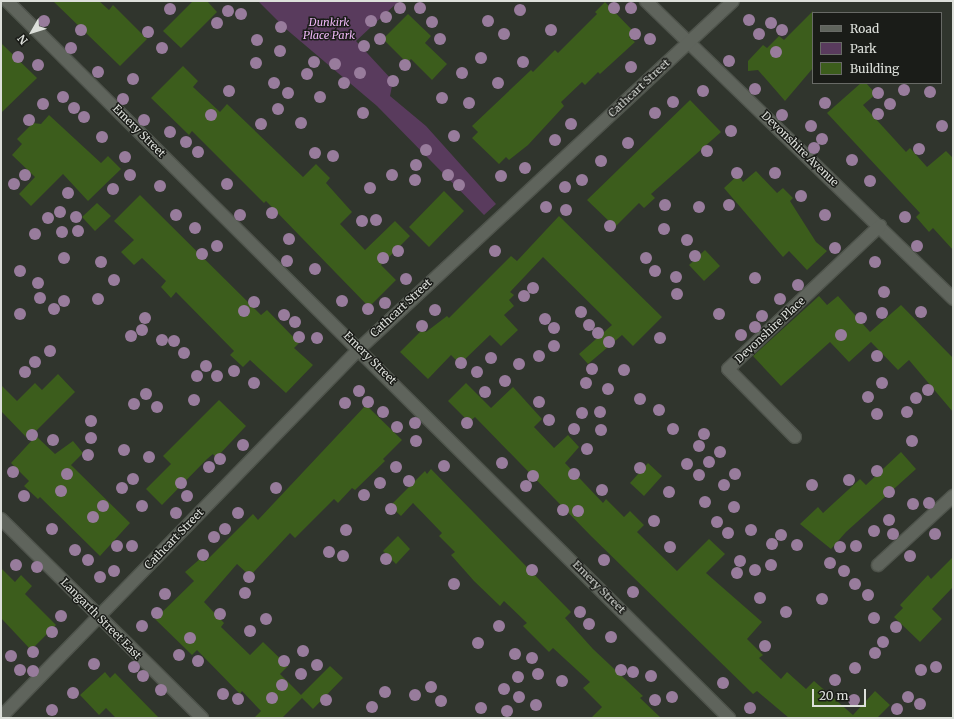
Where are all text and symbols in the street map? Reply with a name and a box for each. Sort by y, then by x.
north arrow [12,12,52,52]
legend [812,12,942,84]
park label: Dunkirk Place Park [303,16,355,42]
text: Road [850,21,879,36]
text: N [15,32,31,47]
text: Park [850,41,877,56]
street label: Cathcart Street [605,56,673,120]
text: Building [850,61,899,76]
street label: Emery Street [110,102,168,160]
street label: Devonshire Avenue [759,109,841,189]
street label: Cathcart Street [367,276,435,340]
street label: Devonshire Place [732,294,808,366]
street label: Emery Street [341,329,399,387]
street label: Cathcart Street [142,506,206,572]
street label: Emery Street [570,558,628,616]
street label: Langarth Street East [58,576,144,662]
scale bar [814,681,868,707]
text: 20 m [819,688,848,703]

